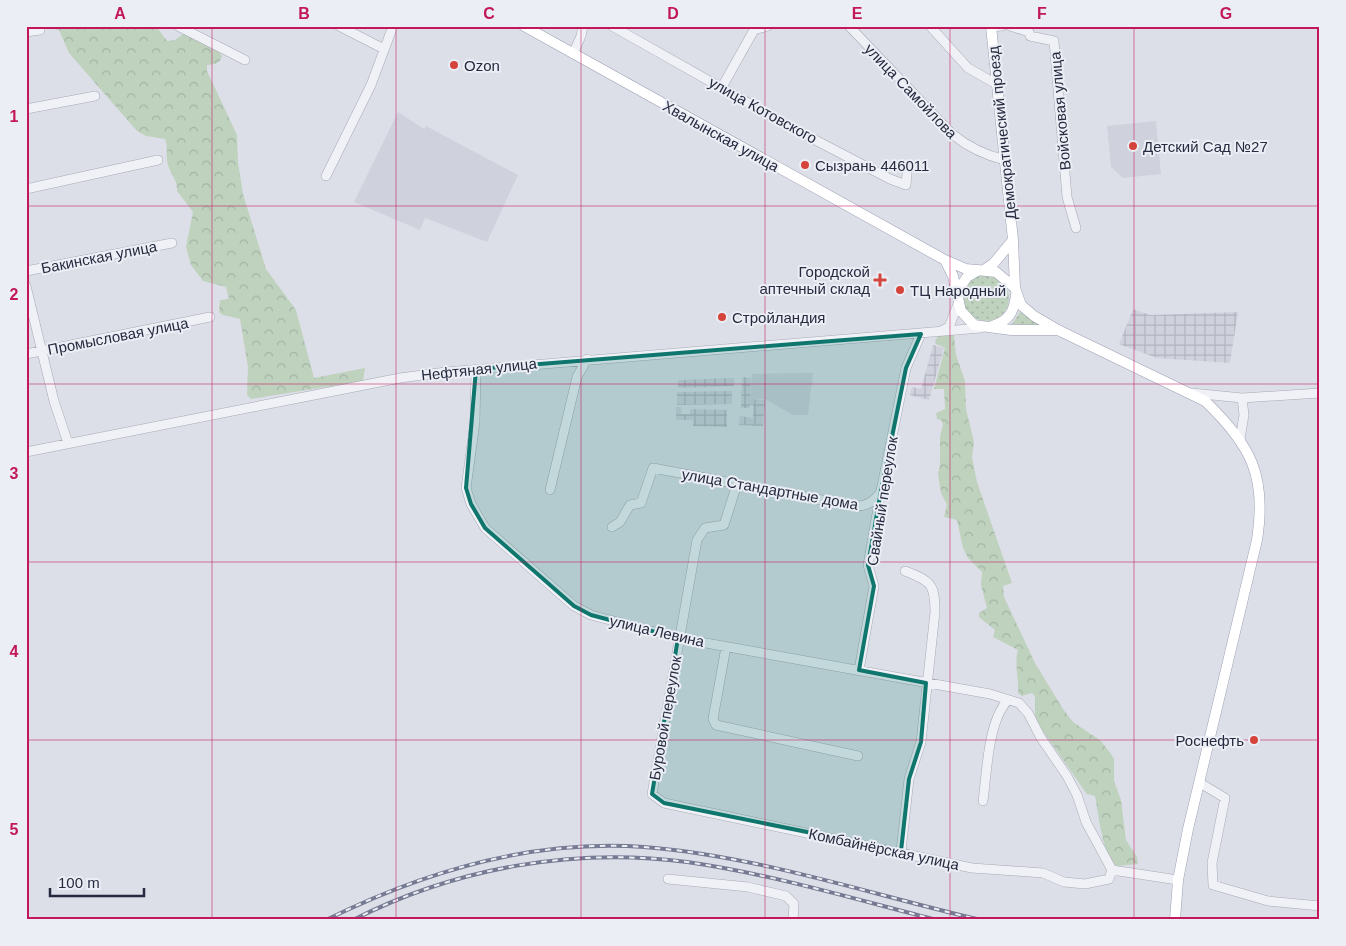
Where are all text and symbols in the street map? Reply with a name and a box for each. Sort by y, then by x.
text: A [114,5,126,22]
text: B [298,5,310,22]
text: C [483,5,495,22]
text: D [667,5,679,22]
text: E [852,5,863,22]
text: F [1037,5,1047,22]
text: G [1220,5,1232,22]
street label: улица Самойлова [861,40,961,142]
street label: Демократический проезд [984,45,1020,221]
street label: Войсковая улица [1046,50,1074,171]
place label: Ozon [464,57,500,74]
marker: Ozon [448,59,460,71]
street label: улица Котовского [706,73,820,147]
street label: Хвалынская улица [660,97,783,175]
text: 1 [10,108,19,125]
place label: Детский Сад №27 [1143,138,1268,155]
marker: Детский Сад №27 [1127,140,1139,152]
place label: Сызрань 446011 [815,157,929,174]
marker: Сызрань 446011 [799,159,811,171]
street label: Бакинская улица [40,237,159,277]
place label: Городской аптечный склад [759,263,870,297]
marker: Городской аптечный склад [874,274,886,286]
place label: ТЦ Народный [910,282,1006,299]
marker: ТЦ Народный [894,284,906,296]
text: 2 [10,286,19,303]
place label: Стройландия [732,309,825,326]
marker: Стройландия [716,311,728,323]
street label: Промысловая улица [46,314,190,358]
street label: Нефтяная улица [420,354,538,384]
street label: Свайный переулок [863,435,901,567]
text: 3 [10,465,19,482]
street label: улица Стандартные дома [680,465,860,513]
street label: улица Левина [608,612,707,650]
text: 4 [10,643,19,660]
street label: Буровой переулок [646,654,684,782]
place label: Роснефть [1175,732,1244,749]
marker: Роснефть [1248,734,1260,746]
text: 5 [10,821,19,838]
street label: Комбайнёрская улица [807,825,961,873]
scale bar [50,866,144,898]
text: 100 m [58,874,100,891]

